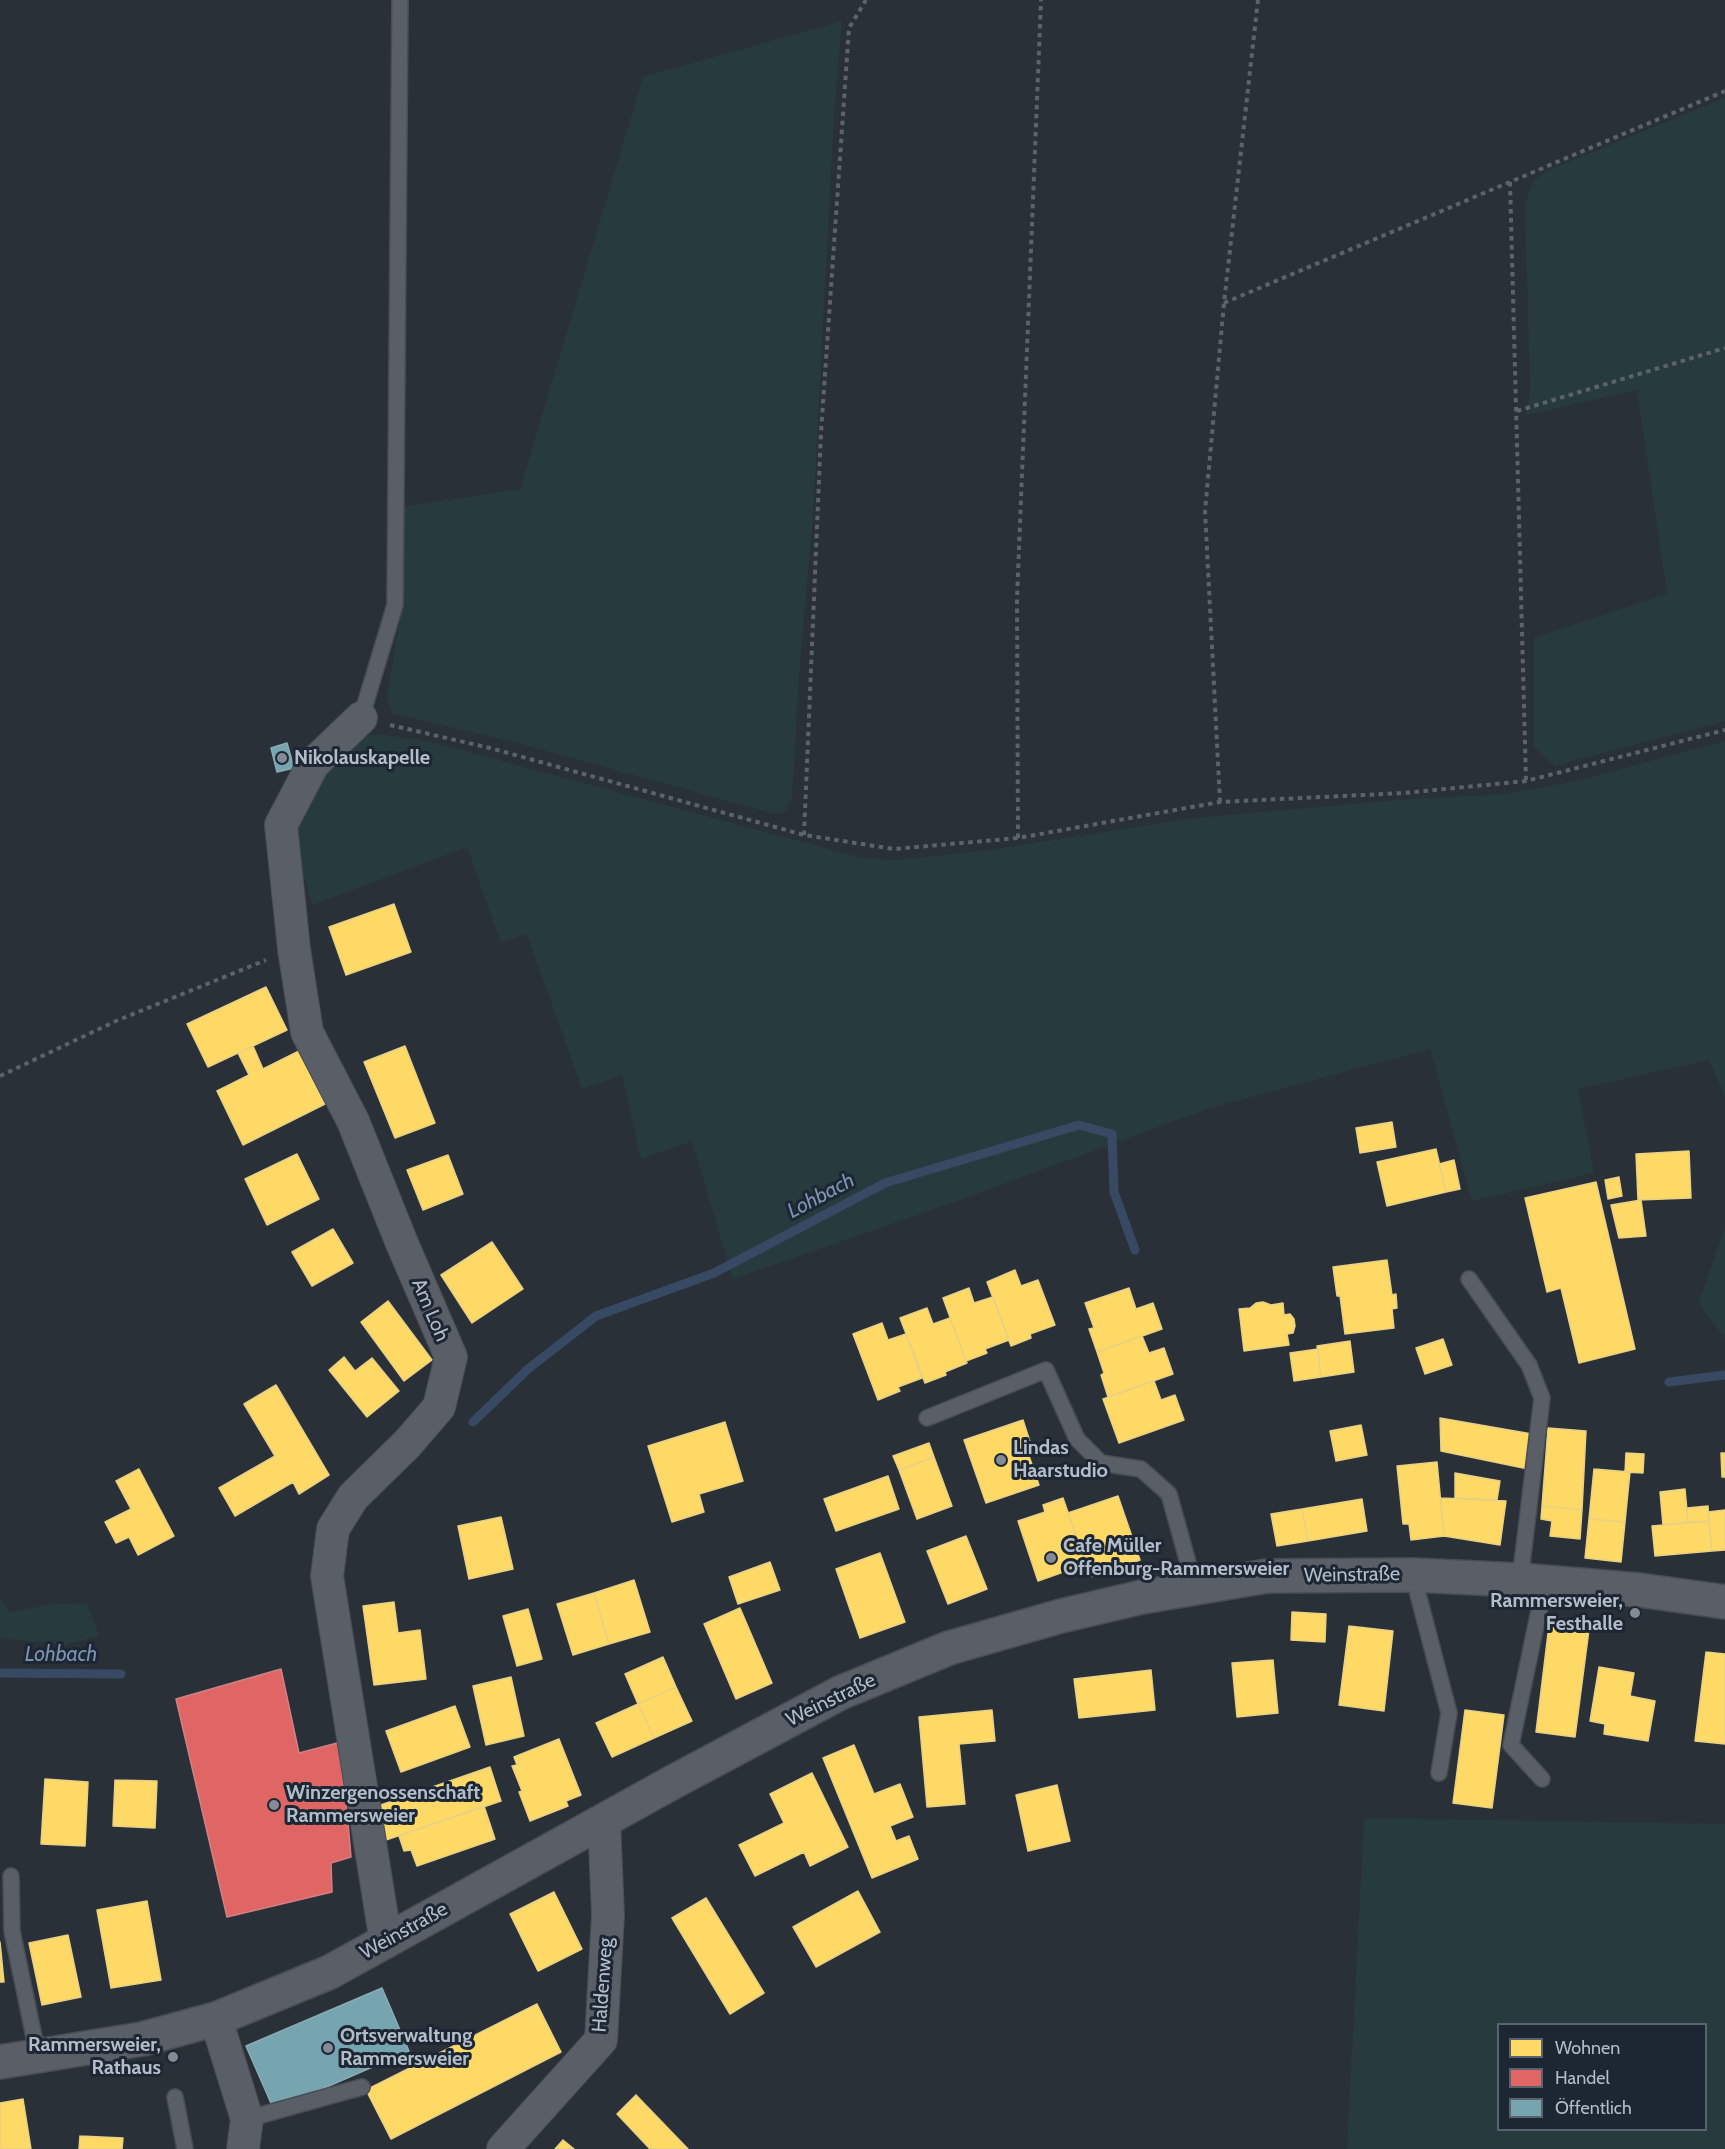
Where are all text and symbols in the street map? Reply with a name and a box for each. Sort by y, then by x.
place label: Nikolauskapelle [294,746,430,770]
marker: Nikolauskapelle [275,751,289,765]
water label: Lohbach [783,1168,859,1224]
street label: Am Loh [406,1275,454,1345]
place label: Lindas Haarstudio [1013,1436,1108,1483]
marker: Lindas Haarstudio [994,1453,1008,1467]
place label: Cafe Müller Offenburg-Rammersweier [1063,1534,1289,1581]
marker: Cafe Müller Offenburg-Rammersweier [1044,1551,1058,1565]
street label: Weinstraße [1304,1562,1400,1588]
place label: Rammersweier, Festhalle [1490,1589,1623,1636]
marker: Rammersweier, Festhalle [1628,1606,1642,1620]
water label: Lohbach [25,1642,97,1668]
street label: Weinstraße [782,1668,880,1732]
place label: Winzergenossenschaft Rammersweier [286,1781,480,1828]
marker: Winzergenossenschaft Rammersweier [267,1798,281,1812]
street label: Weinstraße [356,1897,452,1965]
street label: Haldenweg [588,1937,618,2033]
legend [1497,2023,1707,2131]
place label: Ortsverwaltung Rammersweier [340,2024,472,2071]
place label: Rammersweier, Rathaus [28,2033,161,2080]
text: Wohnen [1555,2037,1620,2059]
marker: Ortsverwaltung Rammersweier [321,2041,335,2055]
marker: Rammersweier, Rathaus [166,2050,180,2064]
text: Handel [1555,2067,1610,2089]
text: Öffentlich [1555,2097,1632,2119]

